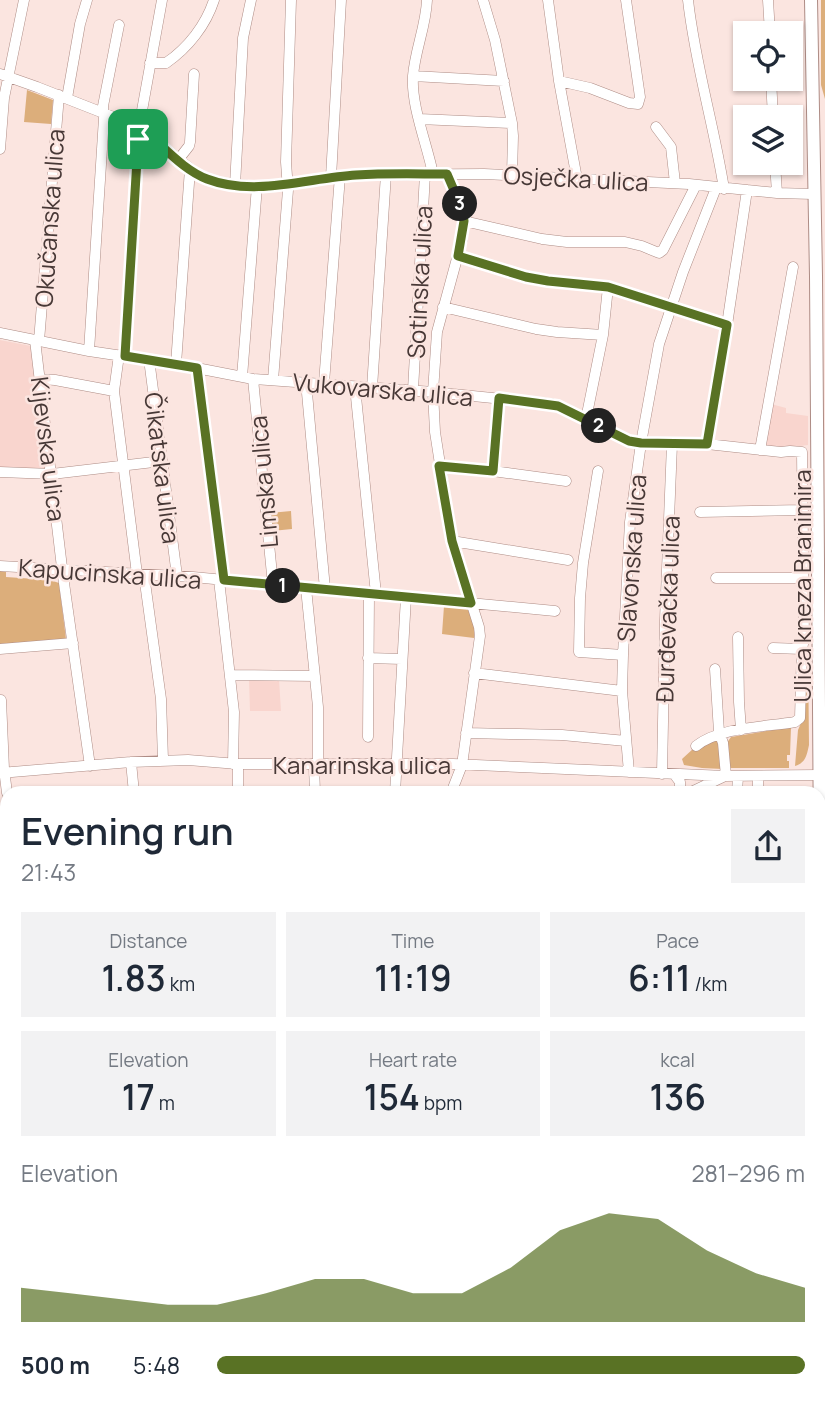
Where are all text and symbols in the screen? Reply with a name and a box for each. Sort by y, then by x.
map controls [733,21,803,175]
button: locate [733,21,803,91]
button: layers [733,105,803,175]
pin [108,109,168,169]
icon: arrive [119,120,157,158]
street label: Okučanska ulica [26,128,72,308]
street label: Osječka ulica [503,158,649,198]
pin: 3 [442,186,477,222]
text: 3 [454,190,465,216]
street label: Sotinska ulica [399,205,439,359]
street label: Vukovarska ulica [291,365,475,413]
street label: Kijevska ulica [24,375,74,523]
street label: Čikatska ulica [137,390,189,546]
pin: 2 [582,408,616,444]
text: 2 [593,412,604,438]
street label: Limska ulica [241,414,285,550]
street label: Ulica kneza Branimira [785,469,818,703]
street label: Slavonska ulica [609,473,653,643]
street label: Đurđevačka ulica [647,515,687,703]
street label: Kapucinska ulica [17,550,203,596]
pin: 1 [266,568,300,604]
text: 1 [278,572,287,598]
street label: Kanarinska ulica [273,748,451,781]
text: Evening run [21,804,234,856]
button: share [731,809,805,883]
text: 21:43 [21,856,76,888]
text: Distance [109,928,187,954]
text: Time [392,928,434,954]
text: Pace [656,928,699,954]
text: 1.83 [101,954,166,1002]
text: 11:19 [374,954,452,1002]
text: 6:11 [628,954,691,1002]
text: km [166,971,195,997]
text: /km [691,971,727,997]
text: Elevation [108,1047,188,1073]
text: Heart rate [369,1047,457,1073]
text: kcal [660,1047,695,1073]
text: 17 [122,1073,155,1121]
text: 154 [364,1073,420,1121]
text: 136 [649,1073,706,1121]
text: m [155,1090,175,1116]
text: bpm [420,1090,462,1116]
text: Elevation [21,1157,118,1189]
text: 281–296 m [691,1157,805,1189]
text: 500 m [21,1349,90,1381]
text: 5:48 [133,1349,180,1381]

